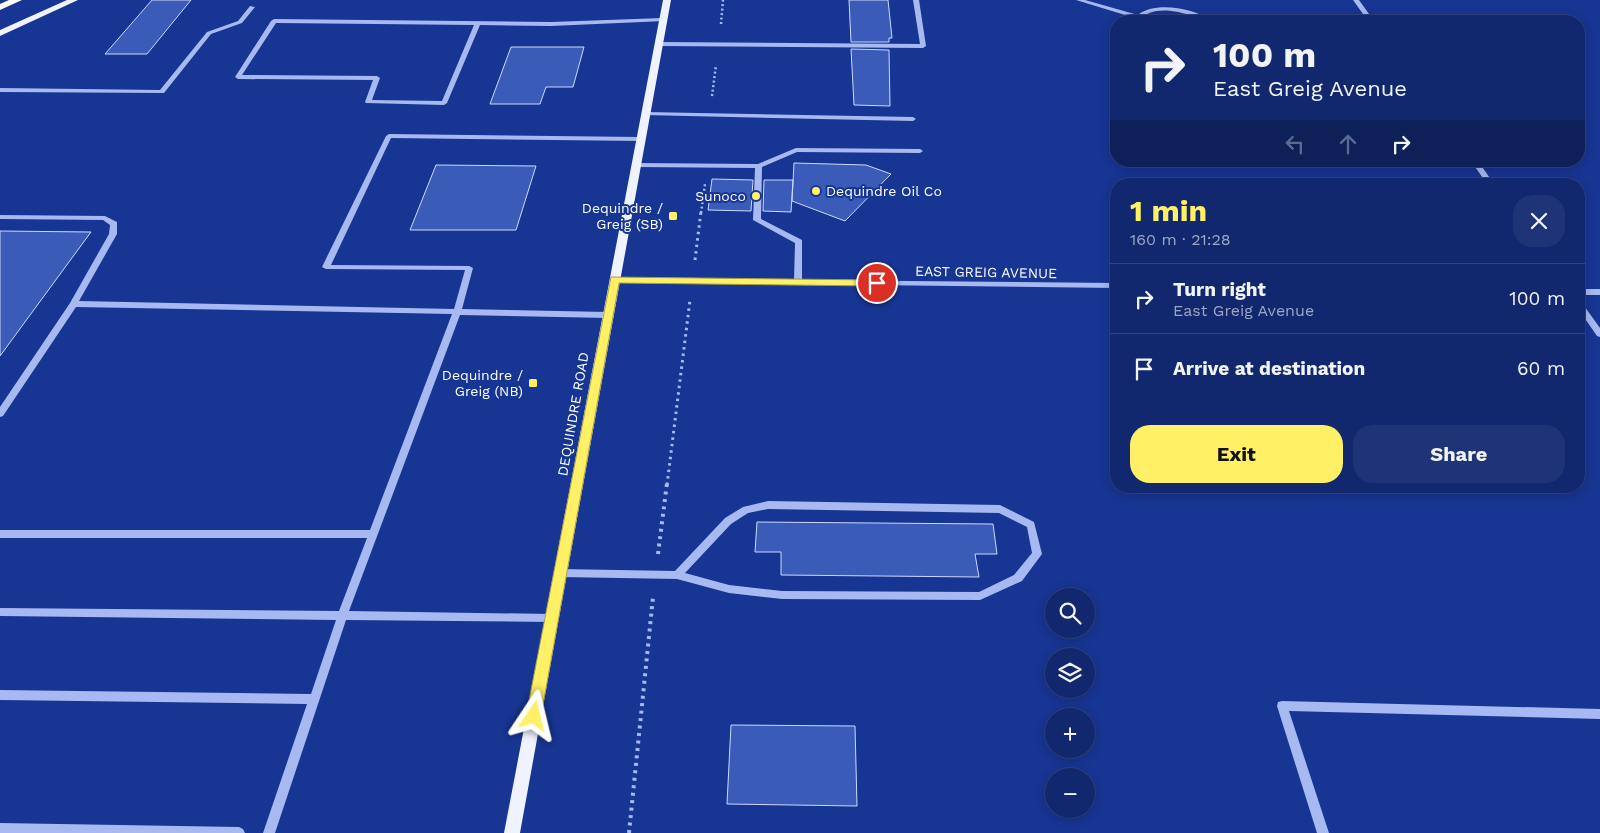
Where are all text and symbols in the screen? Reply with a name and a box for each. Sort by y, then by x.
text: 100 m [1213,34,1316,76]
icon: right [1130,35,1195,100]
text: East Greig Avenue [1213,76,1407,101]
icon: left [1281,130,1309,158]
icon: ahead [1334,130,1362,158]
icon: right [1387,130,1415,158]
place label: Dequindre Oil Co [826,183,942,199]
marker: Dequindre Oil Co [810,185,822,197]
place label: Sunoco [695,188,746,204]
marker: Sunoco [750,190,762,202]
text: 1 min [1130,193,1207,228]
button: close [1513,195,1565,247]
place label: Dequindre / Greig (SB) [582,200,663,232]
marker: Dequindre / Greig (SB) [667,210,679,222]
text: 160 m · 21:28 [1130,230,1231,249]
pin [856,262,898,304]
street label: EAST GREIG AVENUE [915,263,1057,281]
icon: arrive [863,269,891,297]
text: Turn right [1173,278,1266,301]
icon: right [1130,285,1158,313]
text: 100 m [1509,287,1565,310]
text: East Greig Avenue [1173,301,1314,320]
street label: DEQUINDRE ROAD [554,351,592,477]
icon: arrive [1130,355,1158,383]
text: Arrive at destination [1173,357,1365,380]
text: 60 m [1517,357,1565,380]
place label: Dequindre / Greig (NB) [442,367,523,399]
marker: Dequindre / Greig (NB) [527,377,539,389]
button: Exit [1130,425,1343,483]
button: Share [1353,425,1565,483]
map controls [1045,588,1095,818]
button: search [1045,588,1095,638]
button: layers [1045,648,1095,698]
position arrow [507,689,559,741]
button: + [1045,708,1095,758]
button: − [1045,768,1095,818]

